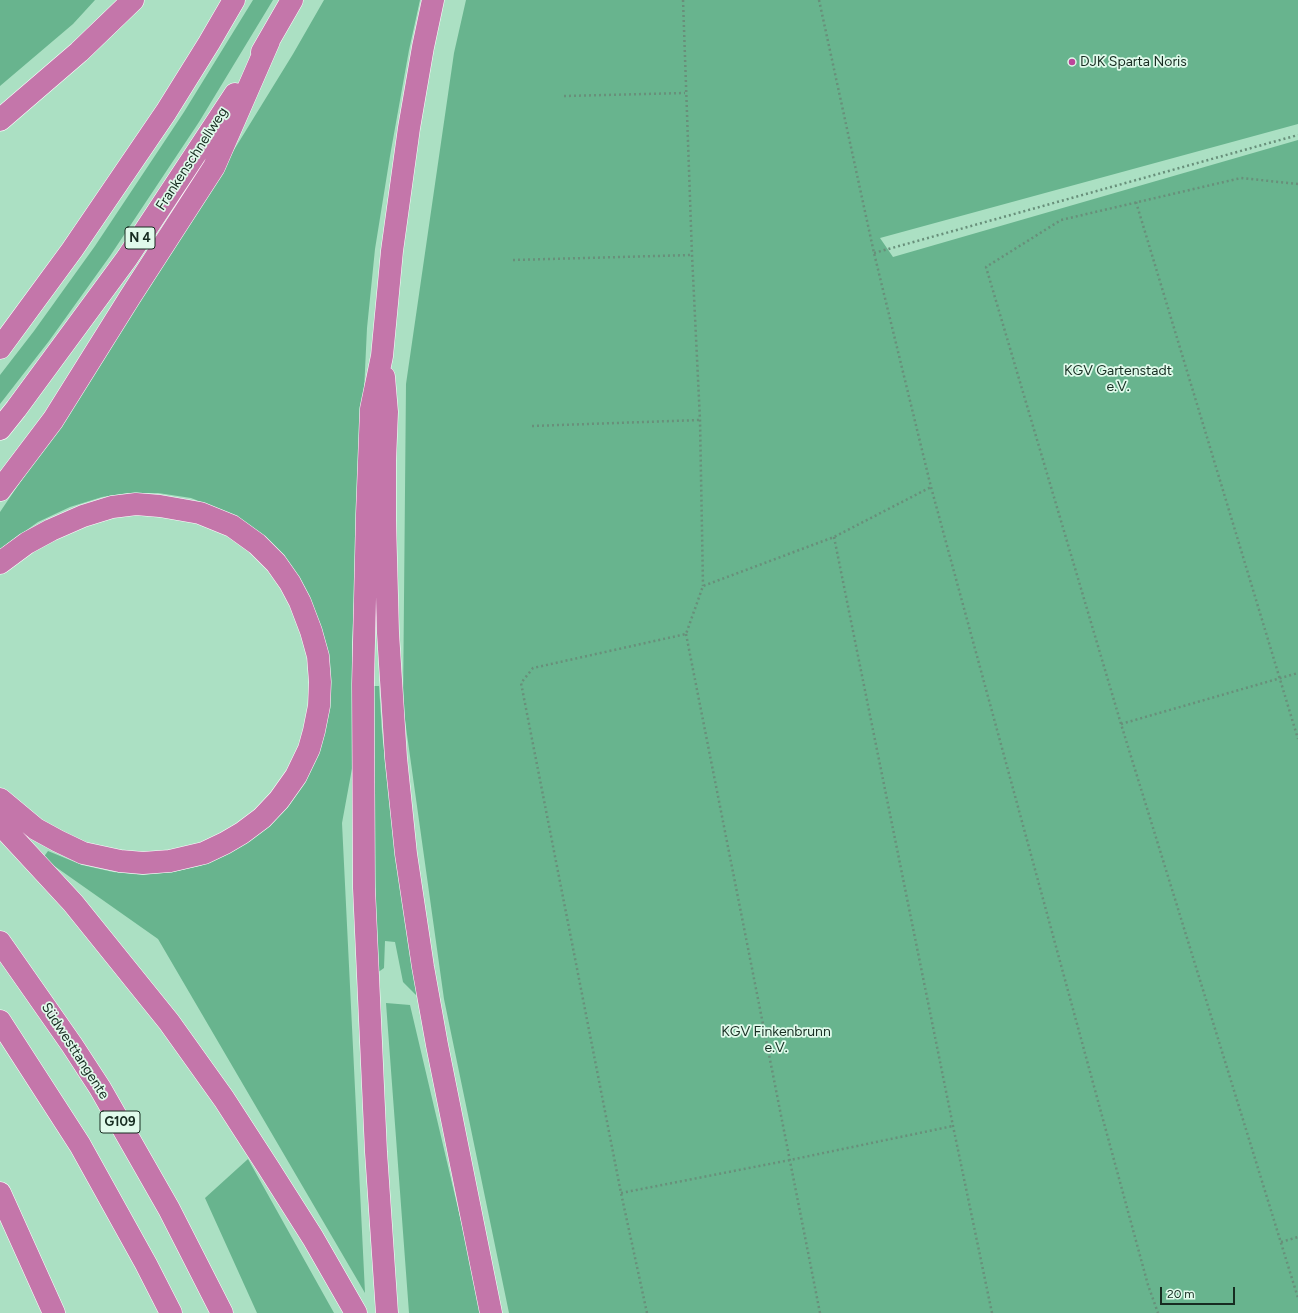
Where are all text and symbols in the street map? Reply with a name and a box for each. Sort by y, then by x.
place label: DJK Sparta Noris [1080,54,1187,70]
marker: DJK Sparta Noris [1067,57,1077,67]
street label: Frankenschnellweg [152,104,232,214]
road number: N 4 [125,227,155,249]
park label: KGV Gartenstadt e.V. [1064,363,1172,396]
street label: Südwesttangente [38,1000,112,1102]
park label: KGV Finkenbrunn e.V. [721,1024,831,1056]
road number: G109 [100,1111,140,1133]
scale bar [1162,1279,1237,1305]
text: 20 m [1167,1287,1195,1301]

